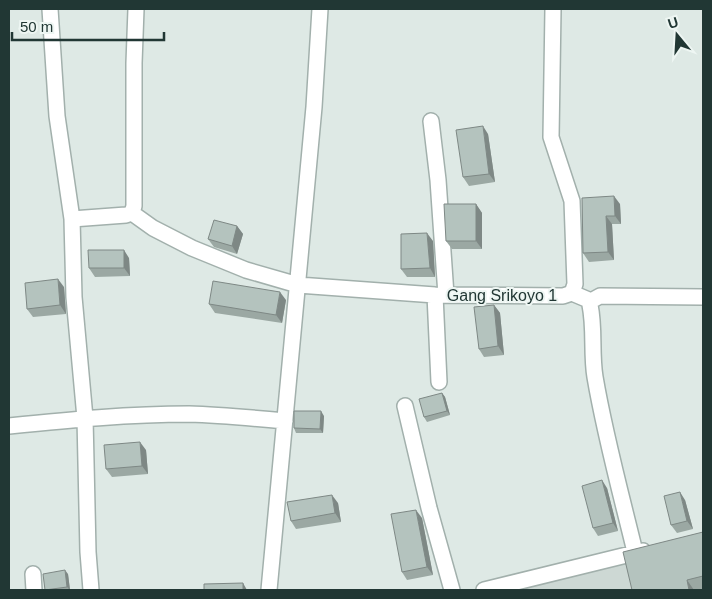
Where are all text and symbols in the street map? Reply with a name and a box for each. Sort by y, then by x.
scale bar [12,10,165,42]
north arrow [652,10,702,60]
text: U [666,13,680,32]
text: 50 m [20,18,53,35]
street label: Gang Srikoyo 1 [447,287,557,304]

